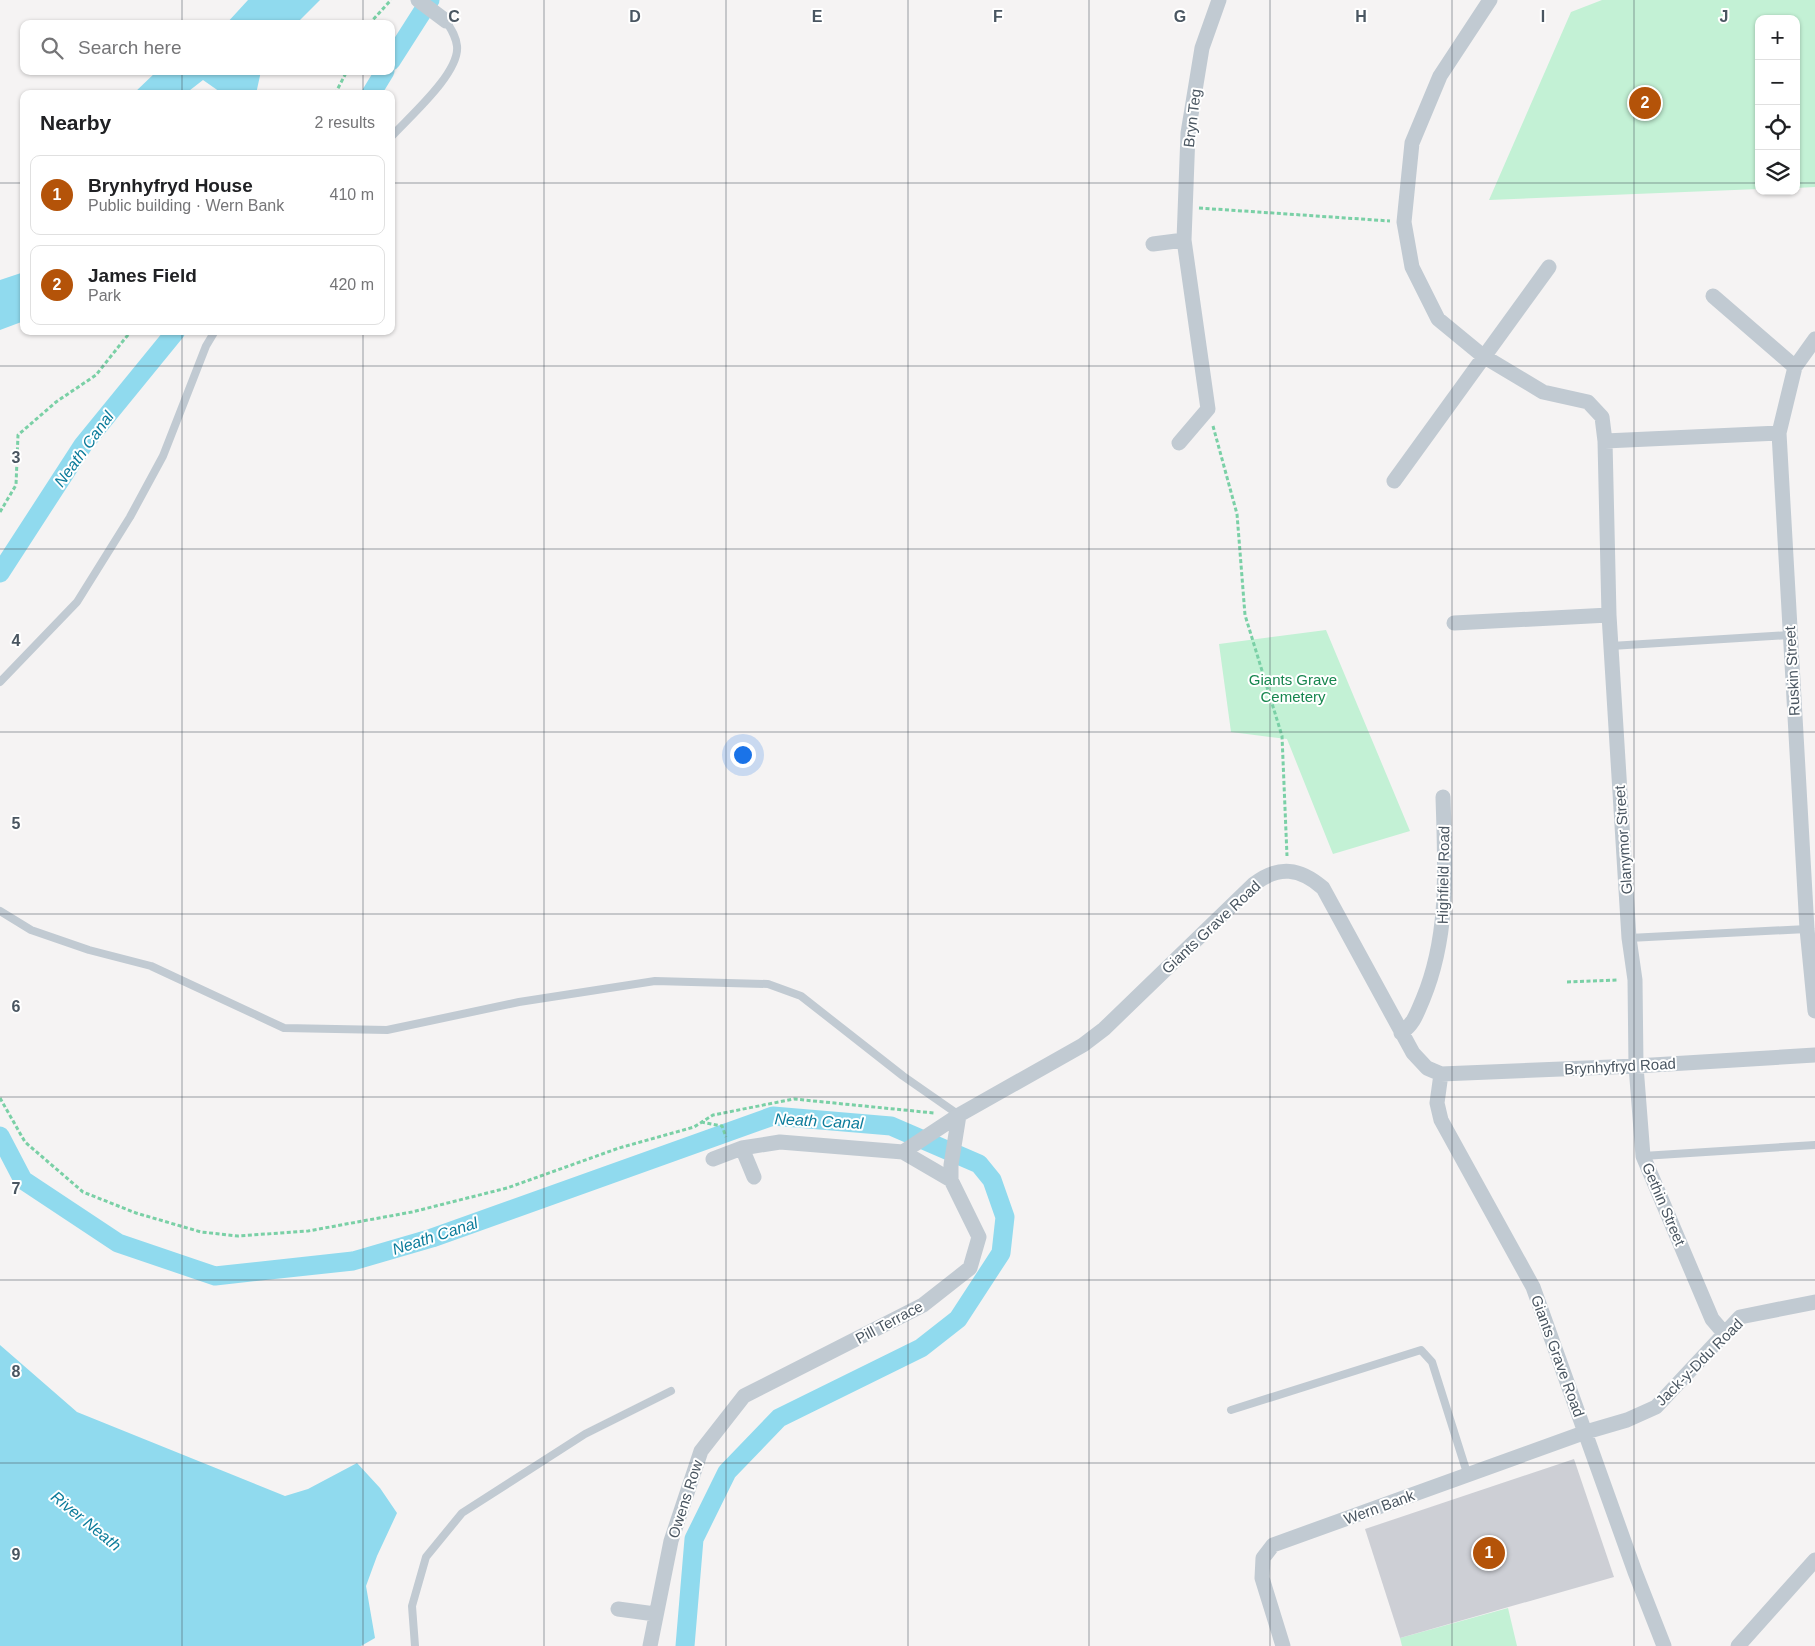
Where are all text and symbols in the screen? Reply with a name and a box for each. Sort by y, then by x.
text: C [448,8,460,25]
text: D [629,8,641,25]
text: E [812,8,823,25]
text: F [993,8,1003,25]
text: G [1174,8,1186,25]
text: H [1355,8,1367,25]
text: I [1541,8,1545,25]
text: J [1720,8,1728,25]
map controls [1755,15,1800,195]
button: + [1755,15,1800,60]
search box [20,20,395,75]
icon: search [38,34,66,62]
text: Search here [78,37,182,58]
button: − [1755,60,1800,105]
pin: 2 [1629,84,1661,122]
street label: Bryn Teg [1180,88,1204,148]
button: locate [1755,105,1800,150]
text: Nearby [40,111,111,134]
text: 2 results [315,114,375,131]
button: layers [1755,150,1800,195]
text: Brynhyfryd House [88,175,253,196]
text: 1 [53,186,61,203]
text: 410 m [330,186,374,203]
text: Public building · Wern Bank [88,197,284,214]
text: James Field [88,265,197,286]
text: 2 [53,276,61,293]
text: 420 m [330,276,374,293]
text: Park [88,287,121,304]
water label: Neath Canal [51,408,117,490]
text: 3 [12,449,21,466]
street label: Ruskin Street [1781,625,1803,716]
text: 4 [12,632,21,649]
park label: Giants Grave Cemetery [1249,671,1337,705]
your location [730,742,756,768]
street label: Glanymor Street [1611,784,1635,895]
text: 5 [12,815,21,832]
street label: Highfield Road [1434,826,1452,924]
street label: Giants Grave Road [1158,877,1264,977]
text: 6 [12,998,21,1015]
street label: Brynhyfryd Road [1564,1055,1676,1077]
water label: Neath Canal [774,1110,864,1132]
street label: Gethin Street [1639,1160,1689,1249]
text: 7 [12,1180,21,1197]
water label: Neath Canal [390,1214,480,1258]
street label: Giants Grave Road [1528,1293,1588,1419]
street label: Pill Terrace [852,1297,926,1347]
street label: Jack-y-Ddu Road [1652,1315,1746,1409]
text: 8 [12,1363,21,1380]
street label: Owens Row [664,1458,706,1540]
street label: Wern Bank [1341,1486,1417,1528]
water label: River Neath [48,1488,124,1554]
pin: 1 [1473,1534,1505,1572]
text: 9 [12,1546,21,1563]

